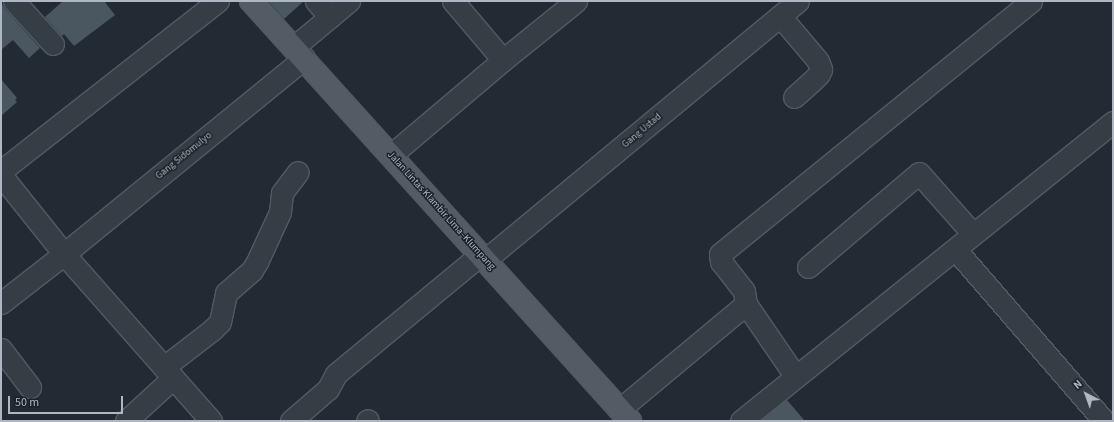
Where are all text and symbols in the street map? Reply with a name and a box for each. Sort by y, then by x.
street label: Gang Ustad [620,111,664,151]
street label: Gang Sidomulyo [153,130,215,182]
street label: Jalan Lintas Klambir Lima–Klumpang [384,149,498,273]
north arrow [1066,374,1106,414]
text: N [1070,377,1085,393]
scale bar [10,388,125,414]
text: 50 m [15,394,39,411]

